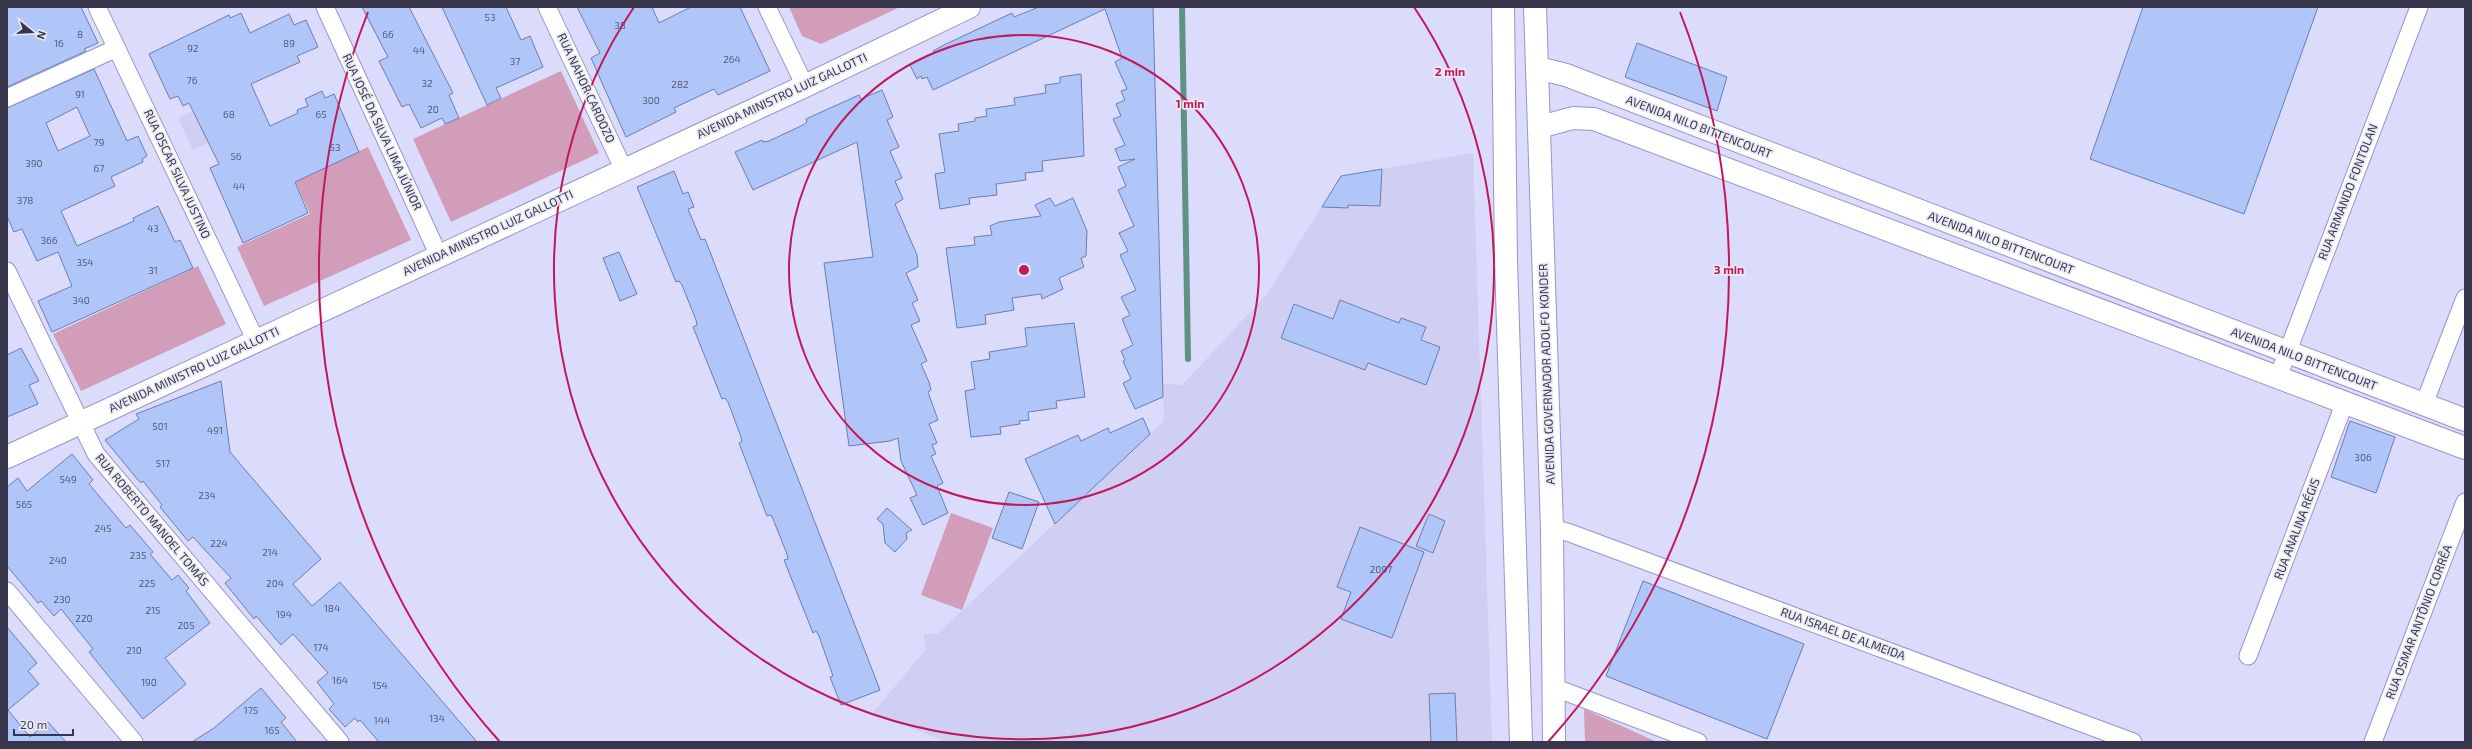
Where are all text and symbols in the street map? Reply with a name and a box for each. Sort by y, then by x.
house number: 53 [485,11,495,23]
north arrow [12,12,52,52]
house number: 38 [614,19,626,31]
house number: 8 [77,28,83,40]
house number: 66 [382,28,394,40]
text: N [35,29,49,41]
street label: RUA NAHOR CARDOZO [555,30,619,145]
house number: 16 [54,37,64,49]
house number: 89 [283,37,295,49]
house number: 92 [187,42,199,54]
house number: 44 [413,44,425,56]
street label: AVENIDA MINISTRO LUIZ GALLOTTI [694,49,869,141]
street label: RUA JOSÉ DA SILVA LIMA JÚNIOR [340,51,425,212]
house number: 264 [723,53,741,65]
house number: 37 [510,55,520,67]
text: 2 min [1435,64,1465,78]
house number: 76 [187,74,198,86]
house number: 32 [421,77,433,89]
house number: 282 [671,78,689,90]
house number: 91 [75,88,85,100]
street label: AVENIDA NILO BITTENCOURT [1624,92,1774,160]
house number: 300 [642,94,660,106]
text: 1 min [1176,96,1204,110]
house number: 20 [427,103,439,115]
street label: RUA OSCAR SILVA JUSTINO [142,107,214,241]
house number: 68 [223,108,235,120]
house number: 65 [315,108,327,120]
street label: RUA ARMANDO FONTOLAN [2315,122,2380,262]
house number: 79 [94,136,105,148]
house number: 53 [330,141,340,153]
house number: 56 [230,150,242,162]
house number: 390 [25,157,43,169]
house number: 67 [94,162,104,174]
house number: 44 [233,180,245,192]
street label: AVENIDA MINISTRO LUIZ GALLOTTI [400,186,575,278]
house number: 378 [17,194,33,206]
street label: AVENIDA NILO BITTENCOURT [1926,208,2076,276]
house number: 43 [147,222,159,234]
house number: 366 [41,234,58,246]
house number: 354 [76,256,94,268]
text: 3 min [1714,262,1744,276]
centre of rings [1017,263,1031,277]
street label: AVENIDA GOVERNADOR ADOLFO KONDER [1535,263,1557,485]
house number: 31 [148,264,158,276]
house number: 340 [72,294,90,306]
street label: AVENIDA MINISTRO LUIZ GALLOTTI [106,323,281,415]
street label: AVENIDA NILO BITTENCOURT [2229,324,2379,392]
house number: 501 [152,420,168,432]
house number: 491 [207,424,223,436]
street label: RUA ROBERTO MANOEL TOMÁS [93,450,212,589]
house number: 306 [2354,451,2372,463]
house number: 517 [156,457,170,469]
house number: 549 [59,473,77,485]
street label: RUA ANALINA RÉGIS [2270,476,2322,581]
house number: 234 [198,489,216,501]
house number: 565 [16,498,32,510]
house number: 245 [94,522,112,534]
house number: 224 [210,537,228,549]
street label: RUA OSMAR ANTÔNIO CORRÊA [2382,542,2454,701]
house number: 214 [262,546,278,558]
house number: 235 [130,549,146,561]
house number: 240 [49,554,67,566]
house number: 2097 [1370,563,1392,575]
house number: 225 [139,577,155,589]
house number: 204 [266,577,284,589]
house number: 230 [53,593,71,605]
house number: 184 [324,602,340,614]
house number: 215 [146,604,160,616]
street label: RUA ISRAEL DE ALMEIDA [1779,604,1908,662]
house number: 194 [276,608,292,620]
house number: 220 [75,612,93,624]
house number: 205 [177,619,195,631]
house number: 174 [313,641,329,653]
house number: 210 [126,644,142,656]
house number: 164 [332,674,348,686]
house number: 190 [141,676,157,688]
house number: 154 [372,679,388,691]
house number: 175 [244,704,258,716]
scale bar [14,711,73,737]
house number: 134 [429,712,445,724]
house number: 144 [374,714,390,726]
text: 20 m [20,717,47,731]
house number: 165 [264,724,280,736]

